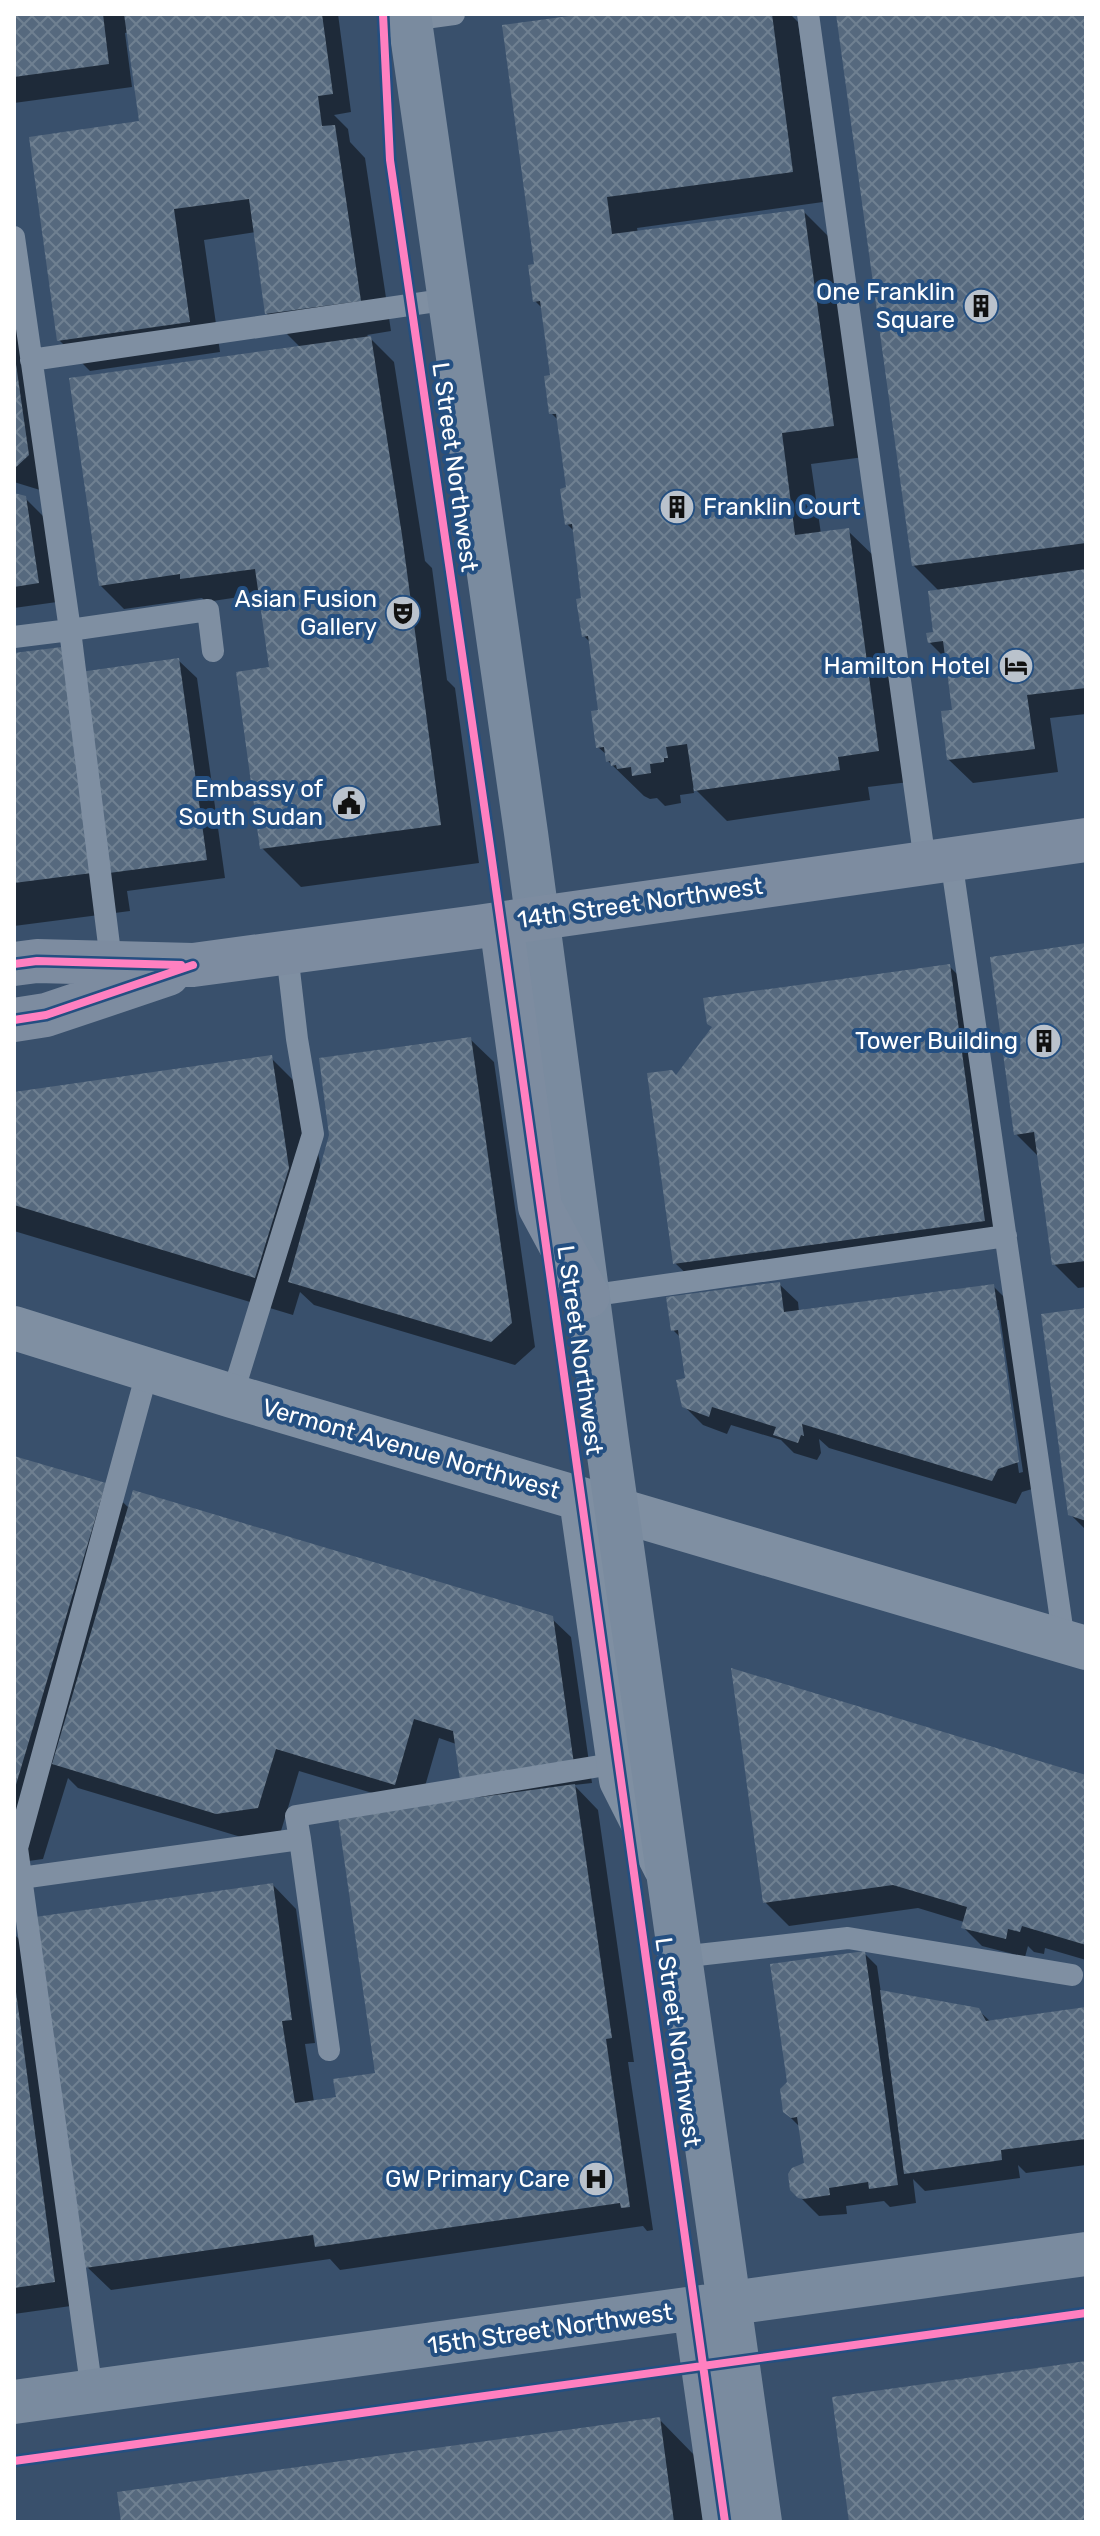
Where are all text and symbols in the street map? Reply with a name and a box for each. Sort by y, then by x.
place label: One Franklin Square [816,278,955,334]
building icon: One Franklin Square [962,287,1000,325]
street label: L Street Northwest [426,360,484,574]
building icon: Franklin Court [658,488,696,526]
place label: Franklin Court [703,493,861,521]
place label: Asian Fusion Gallery [235,585,377,641]
theatre icon: Asian Fusion Gallery [384,594,422,632]
hotel icon: Hamilton Hotel [997,647,1035,685]
place label: Hamilton Hotel [824,652,990,680]
place label: Embassy of South Sudan [179,775,324,831]
public building icon: Embassy of South Sudan [330,784,368,822]
street label: 14th Street Northwest [515,872,765,934]
building icon: Tower Building [1025,1022,1063,1060]
place label: Tower Building [855,1027,1018,1055]
street label: L Street Northwest [551,1243,609,1457]
street label: Vermont Avenue Northwest [259,1393,563,1505]
street label: L Street Northwest [649,1935,707,2149]
hospital icon: GW Primary Care [577,2160,615,2198]
place label: GW Primary Care [385,2165,570,2193]
street label: 15th Street Northwest [426,2298,674,2360]

